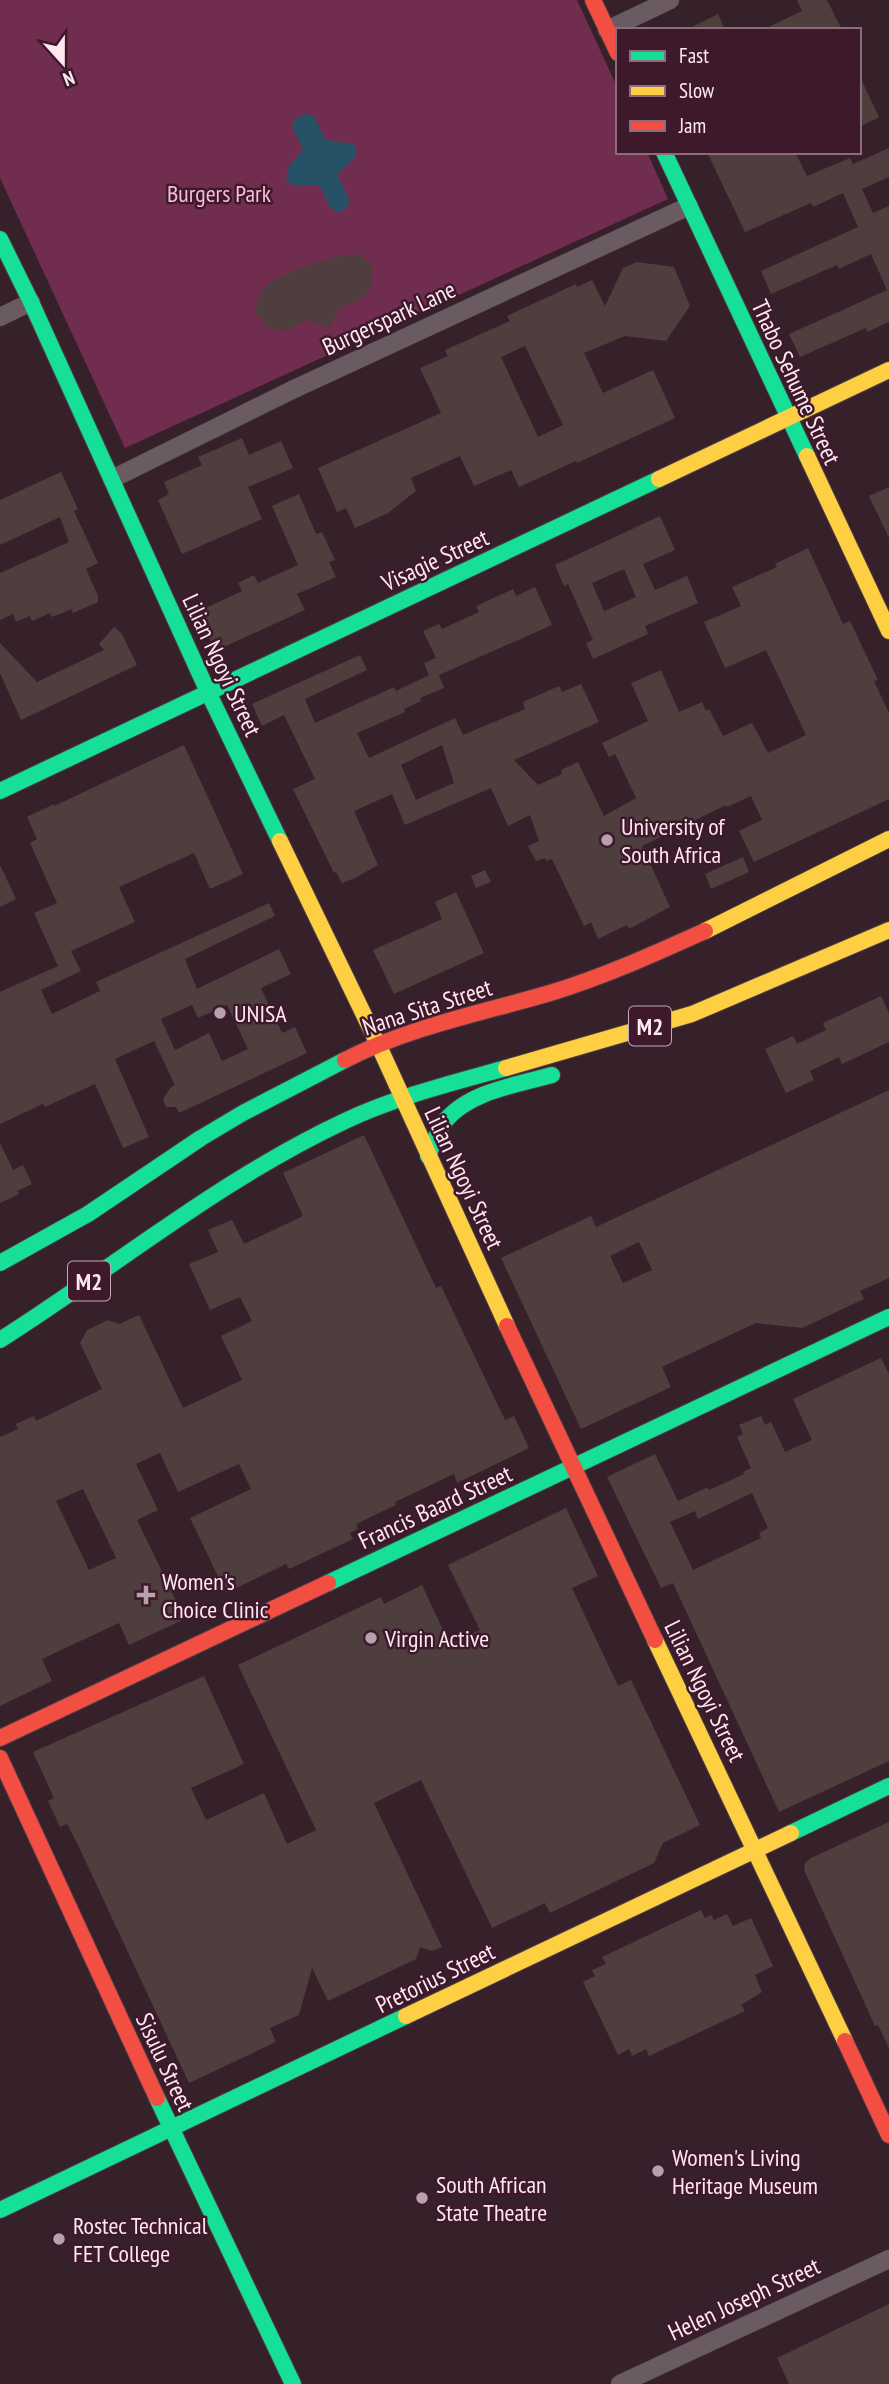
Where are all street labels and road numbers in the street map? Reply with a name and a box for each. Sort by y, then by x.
street label: Burgerspark Lane [317,274,461,362]
street label: Thabo Sehume Street [744,295,848,470]
street label: Visagie Street [376,522,494,599]
street label: Lilian Ngoyi Street [175,589,269,742]
street label: Nana Sita Street [358,971,496,1042]
road number: M2 [629,1007,671,1046]
street label: Lilian Ngoyi Street [417,1102,511,1255]
road number: M2 [68,1262,110,1300]
street label: Francis Baard Street [353,1458,517,1556]
street label: Lilian Ngoyi Street [657,1615,753,1767]
street label: Pretorius Street [370,1936,500,2020]
street label: Sisulu Street [129,2008,201,2116]
street label: Helen Joseph Street [663,2250,825,2348]

